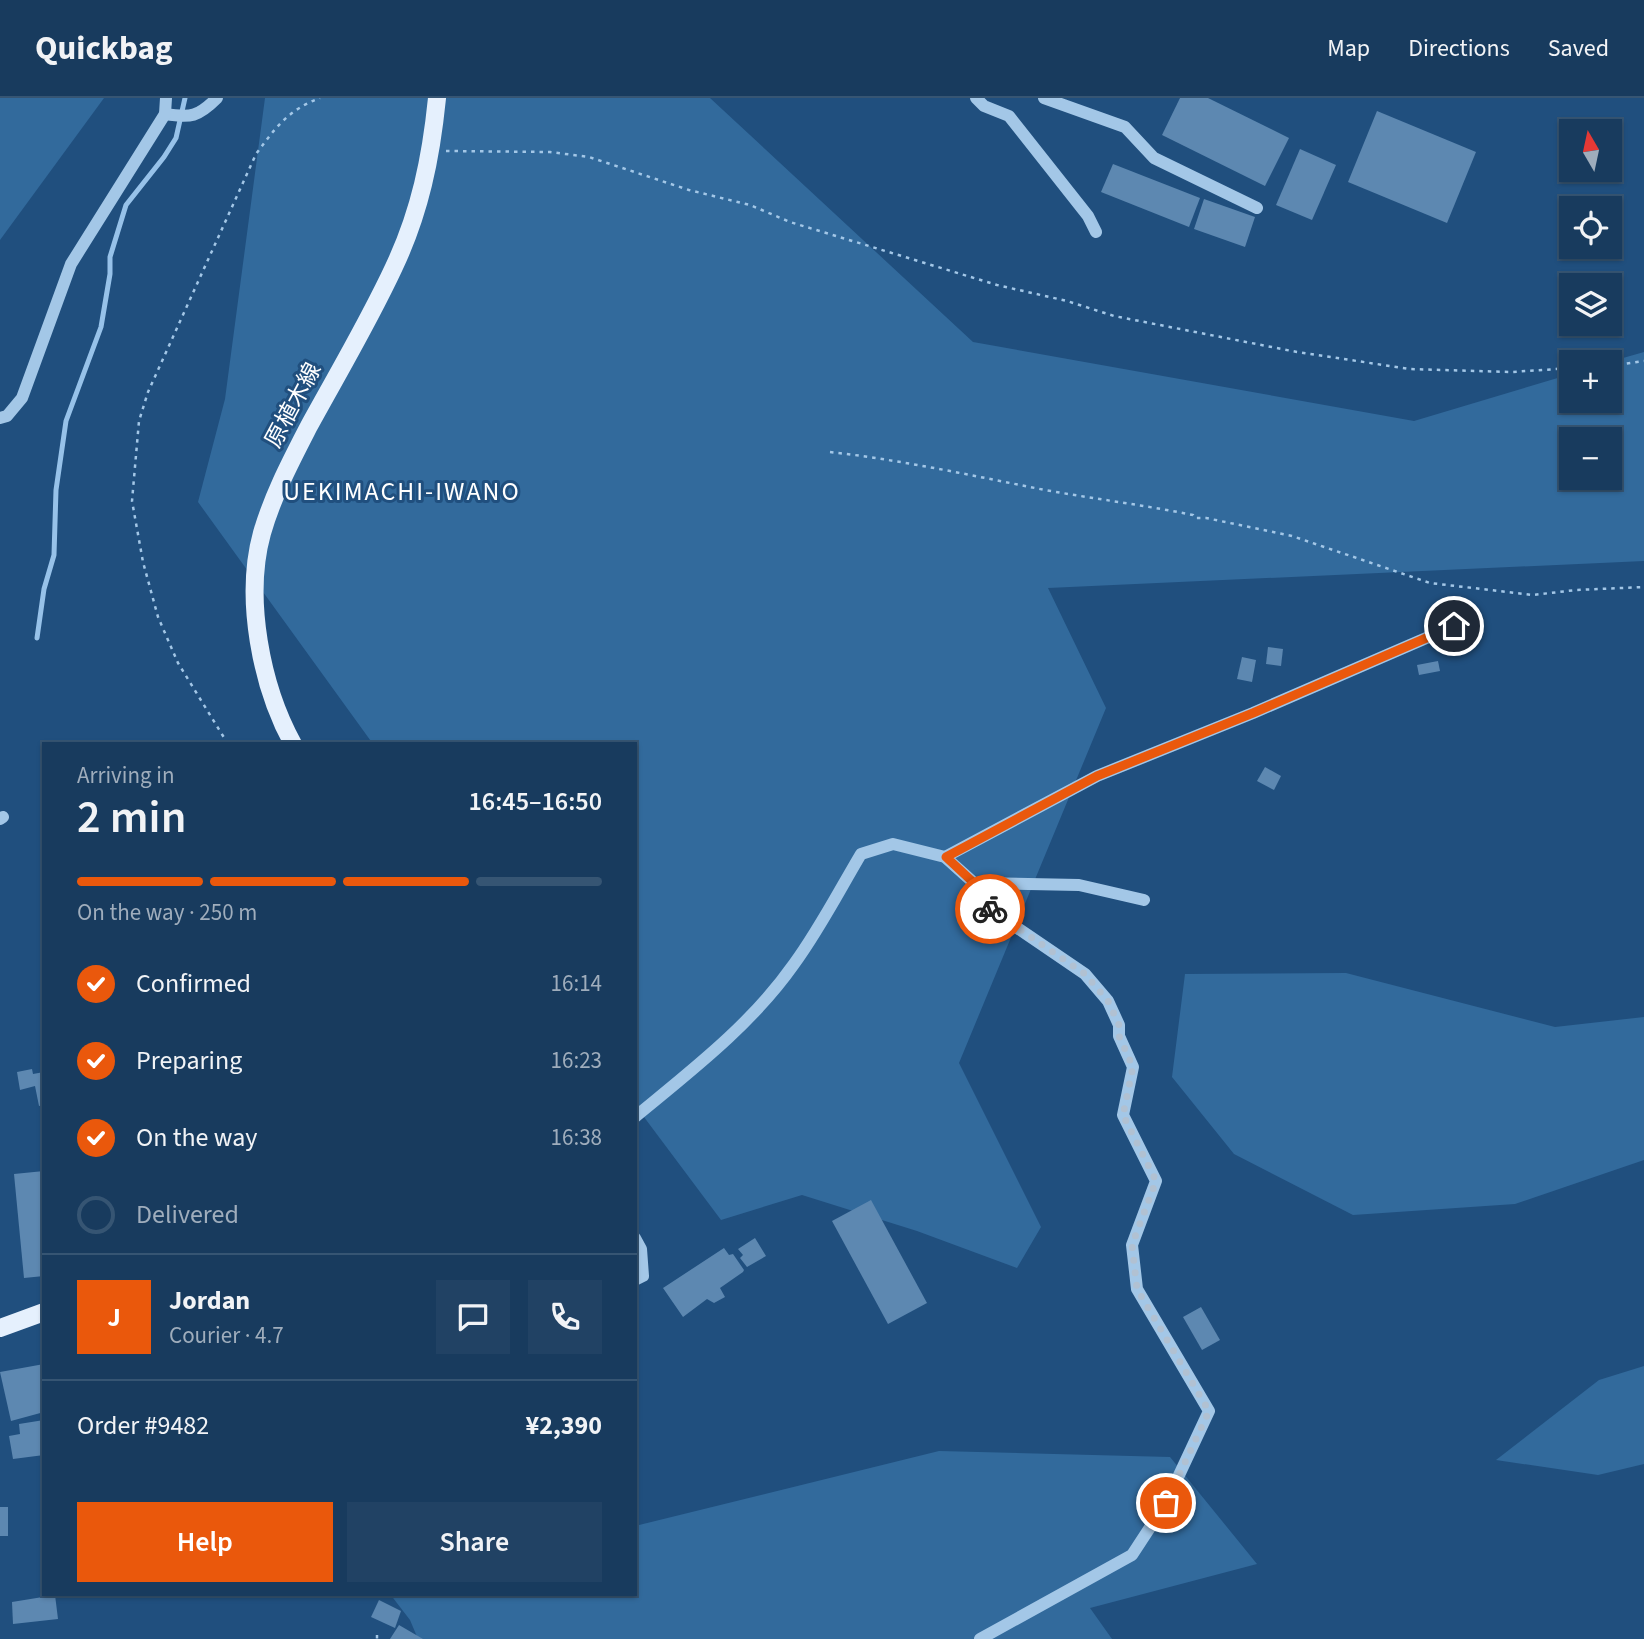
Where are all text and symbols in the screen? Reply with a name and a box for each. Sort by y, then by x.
text: Quickbag [35,25,173,72]
text: Map [1327,31,1370,66]
text: Directions [1408,31,1510,66]
text: Saved [1548,31,1609,66]
north arrow [1559,119,1622,182]
map controls [1559,119,1622,490]
button: locate [1559,196,1622,259]
button: layers [1559,273,1622,336]
button: + [1559,350,1622,413]
street label: 原植木線 [257,357,329,453]
button: − [1559,427,1622,490]
district label: UEKIMACHI-IWANO [283,473,521,510]
pin [1424,596,1484,656]
icon: home [1435,607,1473,645]
text: Arriving in [77,759,175,792]
text: 16:45–16:50 [469,783,602,820]
text: 2 min [77,785,186,850]
courier [955,874,1025,944]
icon: bike [971,890,1009,928]
text: On the way · 250 m [77,896,257,929]
icon: check [77,965,115,1003]
text: Confirmed [136,965,251,1002]
text: 16:14 [551,967,602,1000]
icon: check [77,1042,115,1080]
text: Preparing [136,1042,242,1079]
text: 16:23 [551,1044,602,1077]
icon: check [77,1119,115,1157]
text: On the way [136,1119,257,1156]
text: 16:38 [551,1121,602,1154]
text: Delivered [136,1196,239,1233]
button: chat [436,1280,510,1354]
button: phone [528,1280,602,1354]
text: Jordan [169,1282,250,1319]
text: J [107,1299,121,1336]
text: Courier · 4.7 [169,1319,284,1352]
text: Order #9482 [77,1407,209,1444]
text: ¥2,390 [526,1407,602,1444]
pin [1136,1473,1196,1533]
icon: bag [1147,1484,1185,1522]
button: Help [77,1502,333,1582]
button: Share [347,1502,602,1582]

